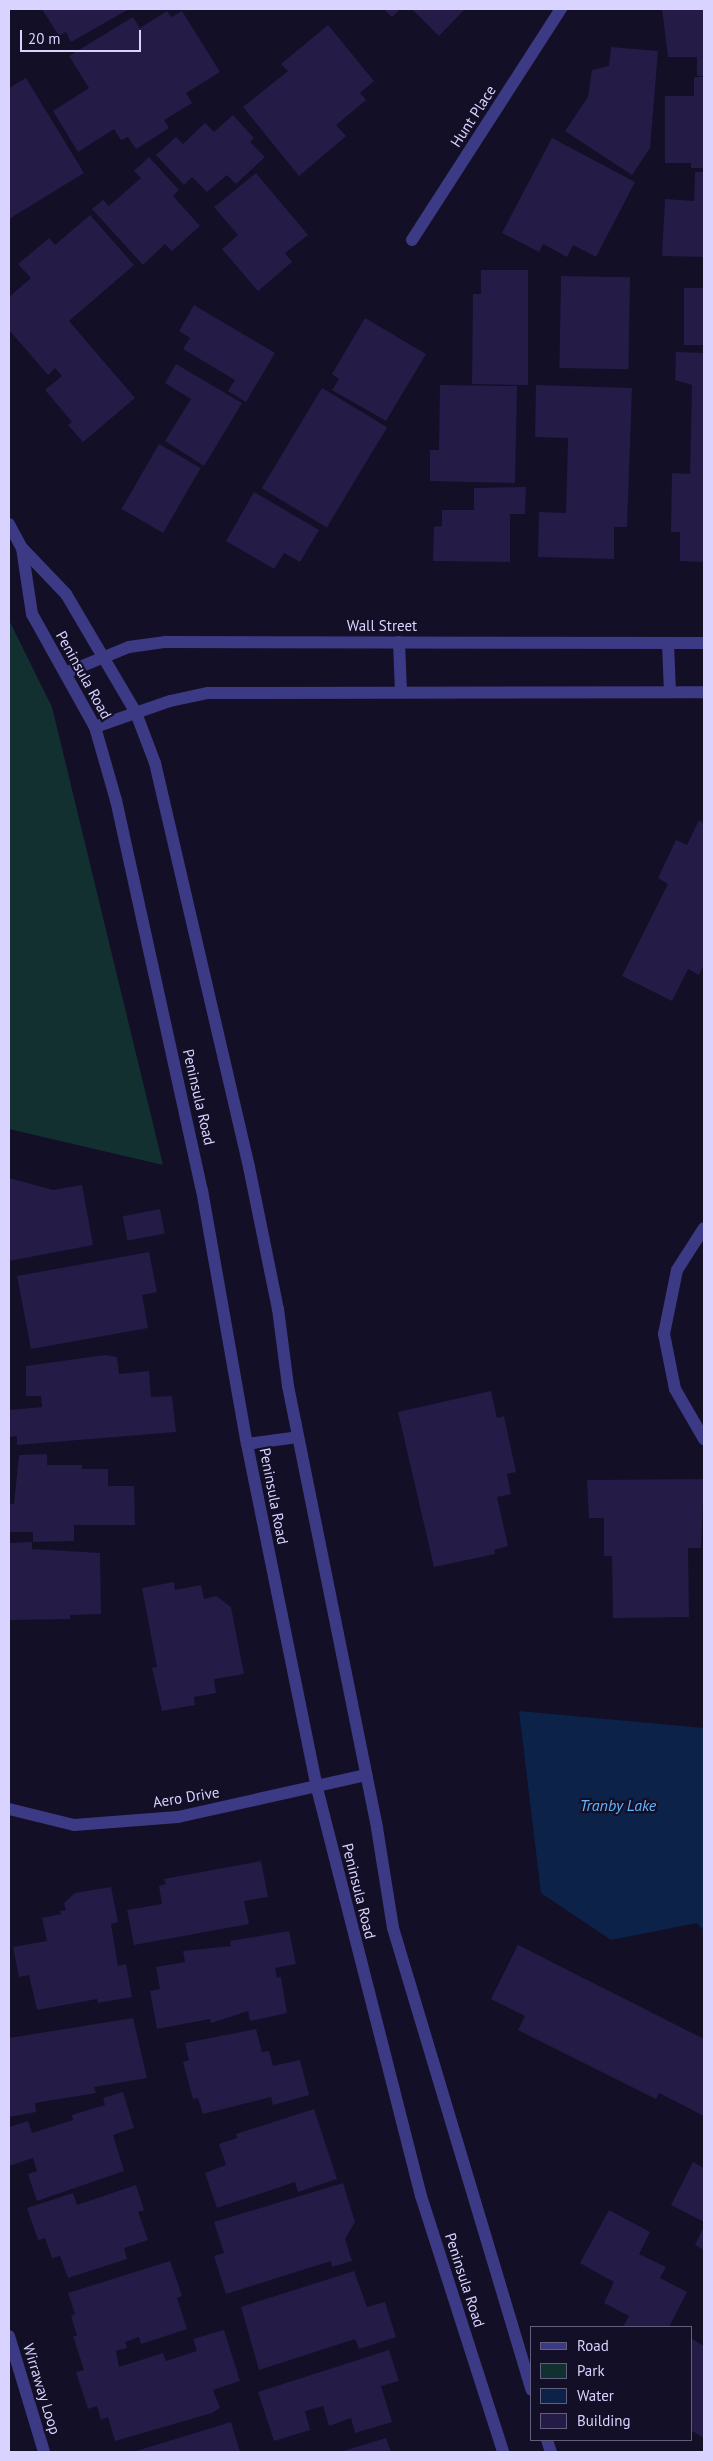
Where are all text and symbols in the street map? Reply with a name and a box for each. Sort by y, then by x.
scale bar [22,20,144,52]
text: 20 m [28,29,61,48]
street label: Hunt Place [446,82,500,150]
street label: Wall Street [347,617,417,635]
street label: Peninsula Road [52,628,116,722]
street label: Peninsula Road [179,1047,219,1147]
street label: Peninsula Road [256,1446,292,1546]
street label: Aero Drive [152,1783,220,1811]
water label: Tranby Lake [580,1795,656,1815]
street label: Peninsula Road [338,1841,380,1941]
street label: Peninsula Road [441,2231,489,2329]
legend [530,2326,693,2441]
text: Road [577,2336,609,2355]
street label: Wirraway Loop [20,2341,64,2437]
text: Park [577,2361,605,2380]
text: Water [577,2386,614,2405]
text: Building [577,2411,631,2430]

